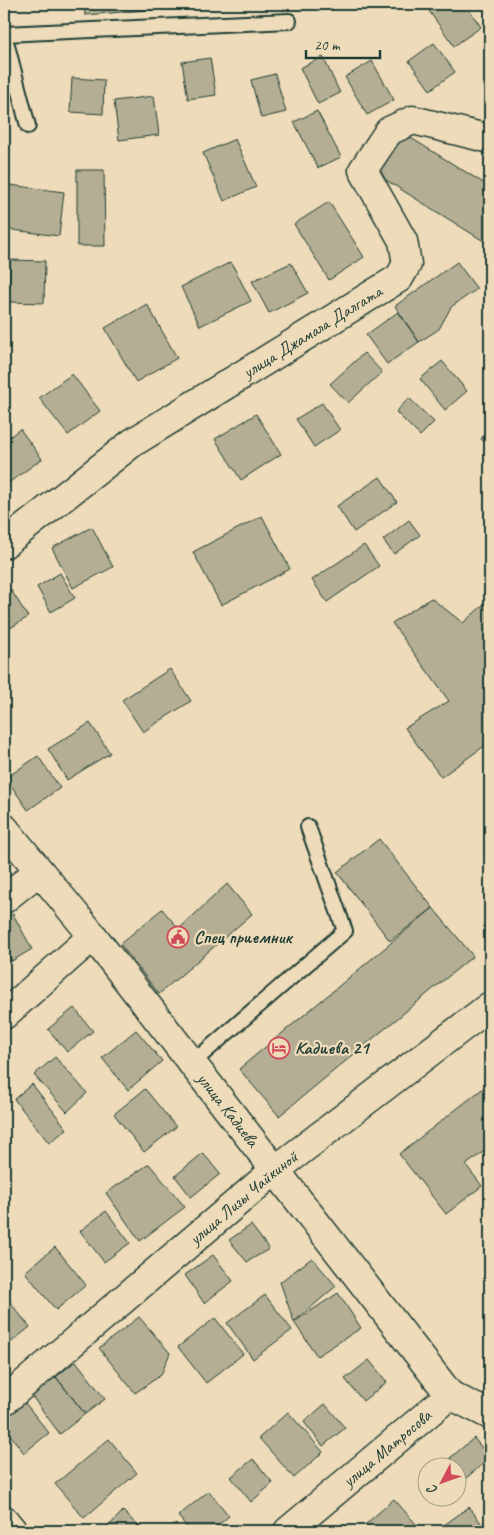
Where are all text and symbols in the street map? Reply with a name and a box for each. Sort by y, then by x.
scale bar [306,28,380,60]
text: 20 m [314,36,341,55]
street label: улица Джамала Далгата [238,279,387,383]
public building icon: Спец приемник [166,925,190,949]
place label: Спец приемник [194,926,294,948]
hotel icon: Кадиева 21 [267,1036,291,1060]
place label: Кадиева 21 [295,1037,370,1059]
street label: улица Кадиева [192,1067,265,1152]
street label: улица Лизы Чайкиной [184,1145,303,1250]
street label: улица Матросова [337,1404,437,1492]
north arrow [416,1458,466,1508]
text: С [423,1480,441,1498]

